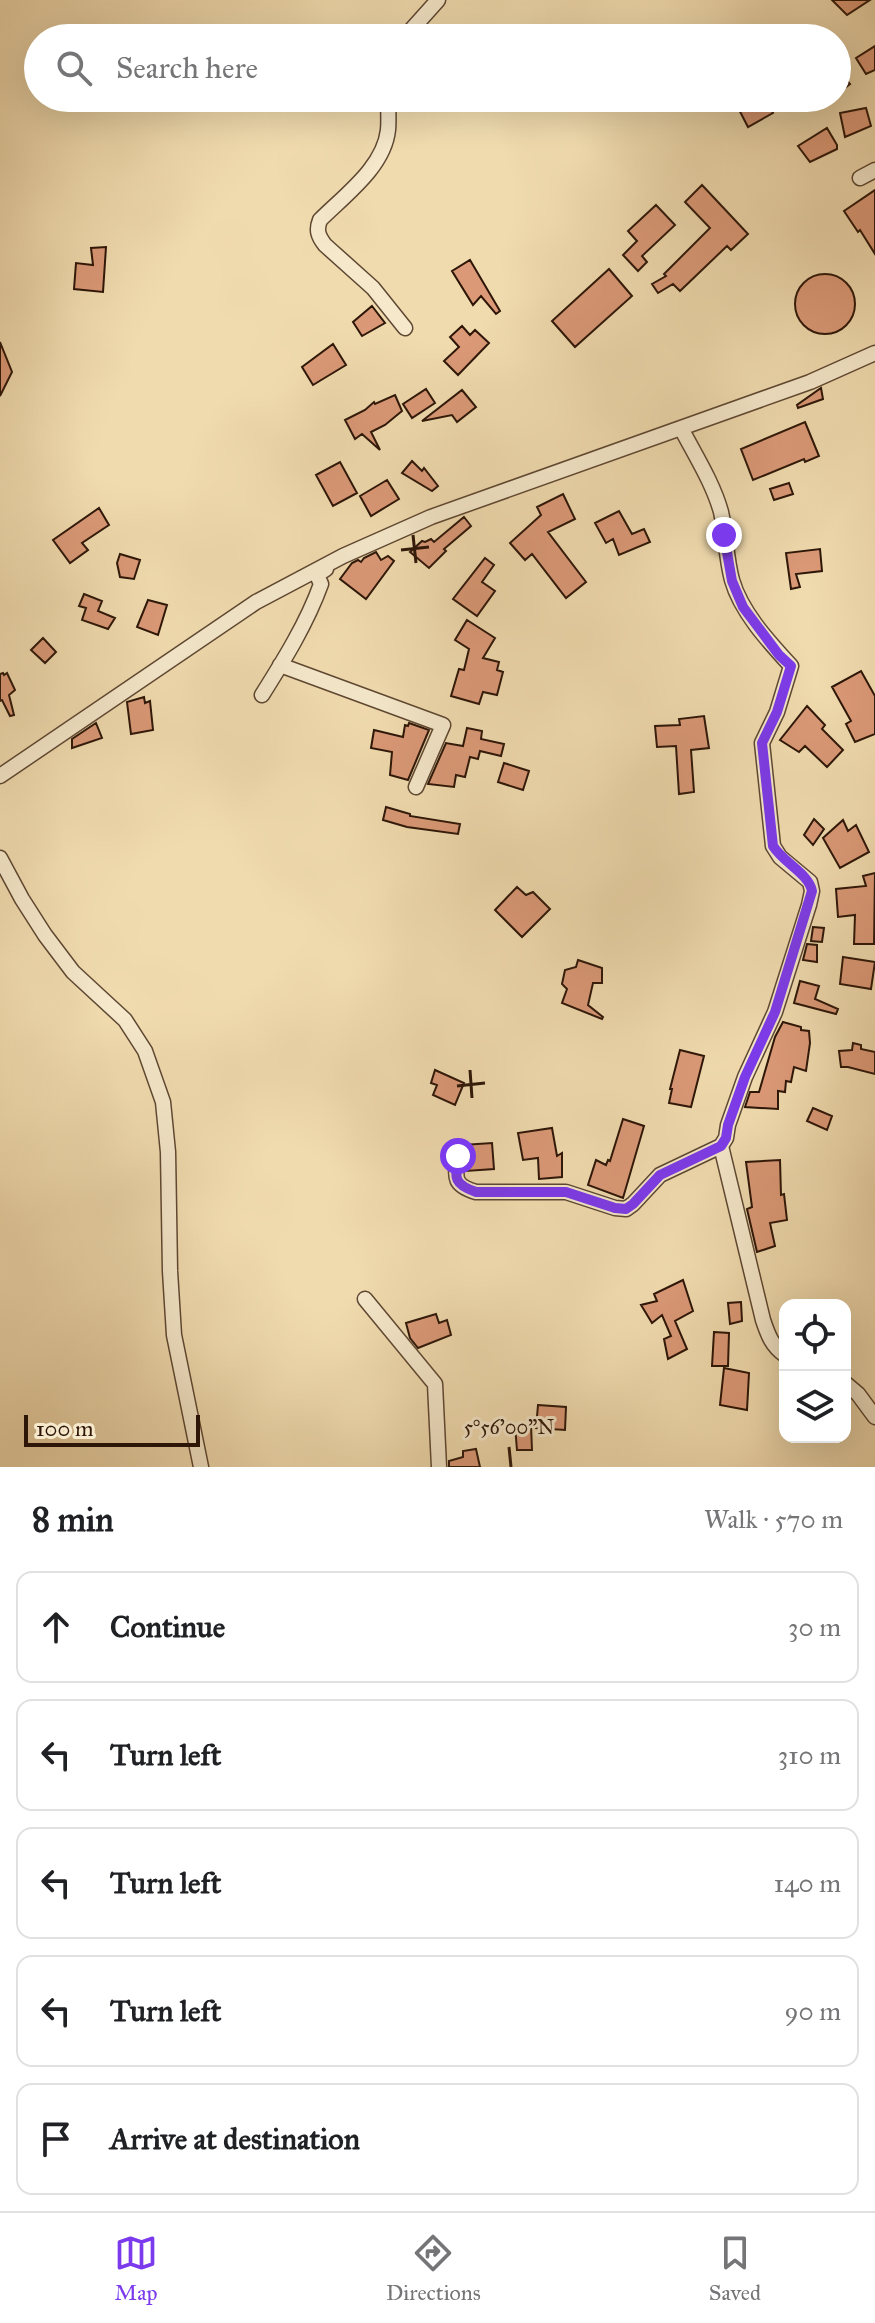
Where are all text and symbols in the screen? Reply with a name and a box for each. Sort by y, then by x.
search box [24,24,851,112]
icon: search [52,46,96,90]
text: Search here [116,50,258,86]
route end [706,517,742,553]
route start [440,1138,476,1174]
map controls [779,1299,851,1443]
button: locate [779,1299,851,1371]
button: layers [779,1371,851,1443]
scale bar [24,1411,200,1447]
text: 100 m [36,1415,93,1442]
text: 5°56'00"N [464,1415,554,1439]
text: 8 min [32,1499,114,1540]
text: Walk · 570 m [704,1503,843,1535]
icon: ahead [34,1605,78,1649]
text: Continue [110,1609,225,1645]
text: 30 m [788,1611,841,1643]
icon: left [34,1733,78,1777]
text: Turn left [110,1737,221,1773]
text: 310 m [778,1739,841,1771]
icon: left [34,1861,78,1905]
text: Turn left [110,1865,221,1901]
text: 140 m [774,1867,841,1899]
icon: left [34,1989,78,2033]
text: Turn left [110,1993,221,2029]
text: 90 m [784,1995,841,2027]
icon: arrive [34,2117,78,2161]
text: Arrive at destination [110,2121,360,2157]
tab: Map [114,2231,158,2306]
tab: Directions [386,2231,481,2306]
tab: Saved [709,2231,761,2306]

